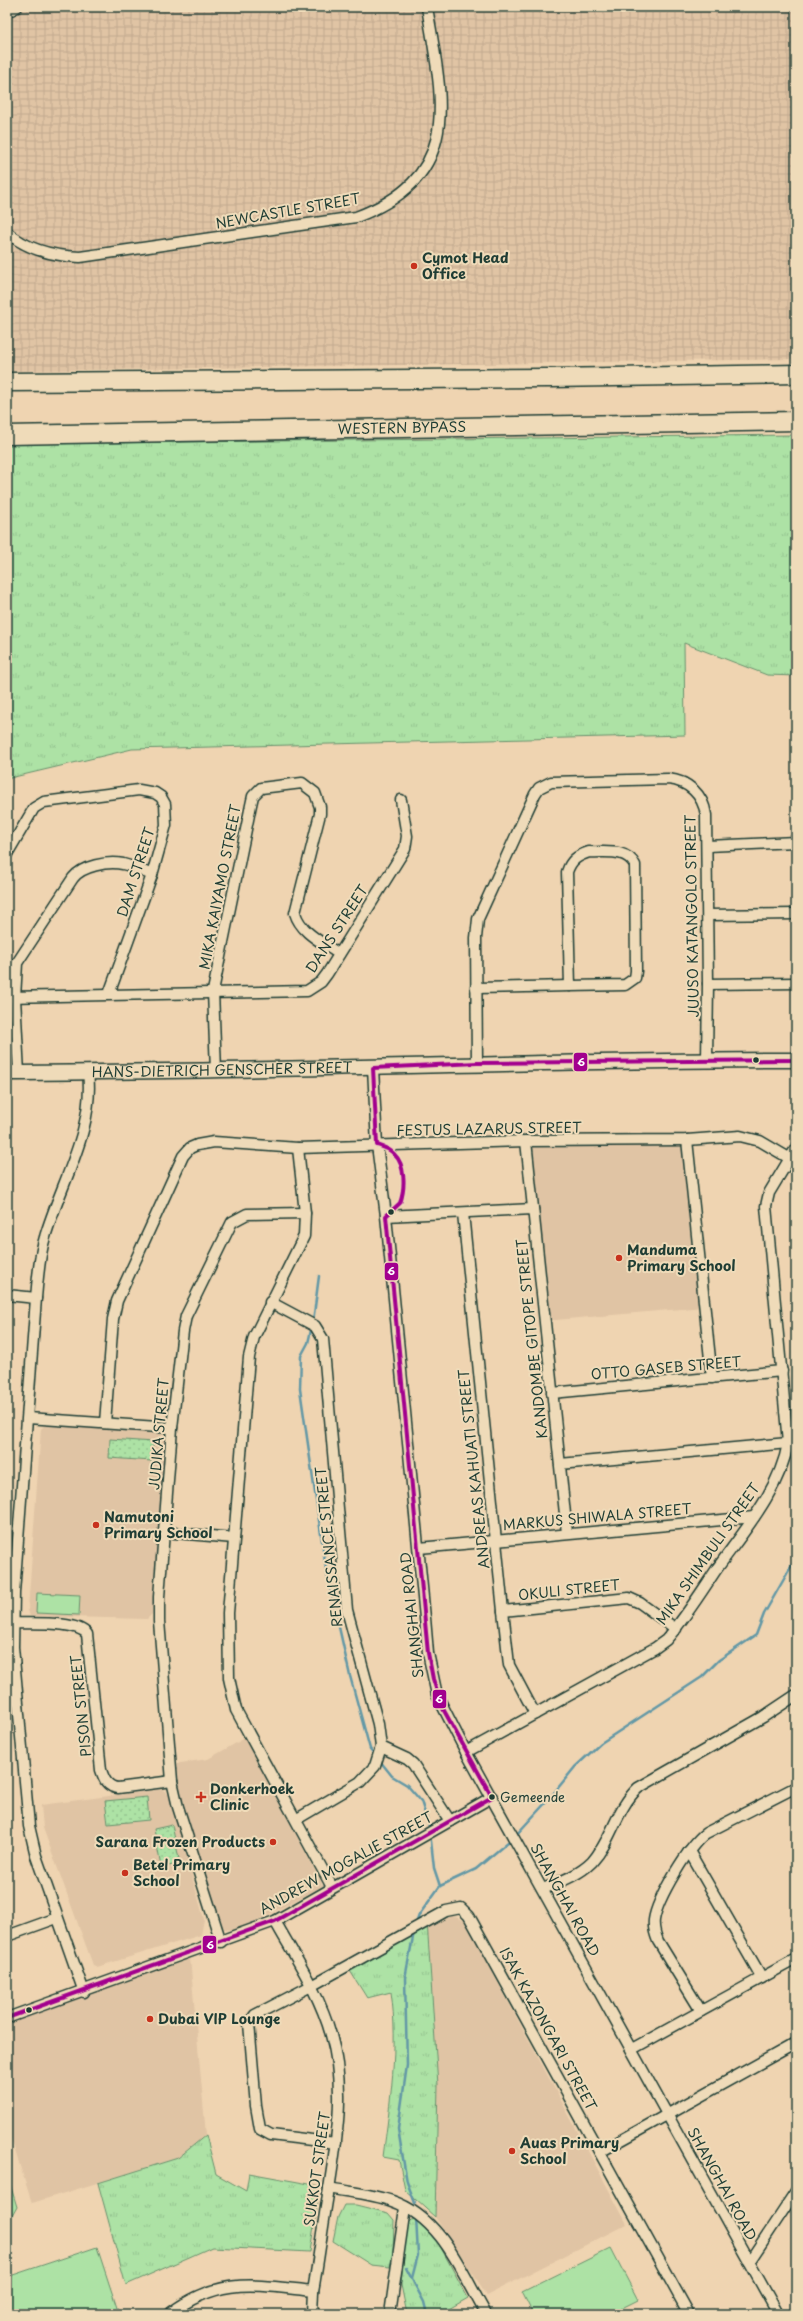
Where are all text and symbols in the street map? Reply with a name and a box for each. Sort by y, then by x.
street label: NEWCASTLE STREET [214,187,362,234]
place label: Cymot Head Office [422,247,509,284]
marker: Cymot Head Office [409,261,419,271]
street label: WESTERN BYPASS [338,416,466,439]
street label: MIKA KAIYAMO STREET [193,802,246,971]
street label: JUUSO KATANGOLO STREET [679,814,704,1017]
street label: DAM STREET [111,824,160,919]
street label: DANS STREET [300,880,373,977]
line badge: 6 [573,1052,588,1072]
text: 6 [577,1053,585,1070]
unlabelled marker [751,1055,761,1065]
street label: HANS-DIETRICH GENSCHER STREET [92,1056,353,1082]
street label: FESTUS LAZARUS STREET [396,1116,582,1141]
unlabelled marker [386,1207,396,1217]
street label: KANDOMBE GITOPE STREET [511,1238,552,1440]
place label: Manduma Primary School [627,1239,736,1276]
marker: Manduma Primary School [614,1253,624,1263]
line badge: 6 [384,1262,399,1281]
text: 6 [387,1262,395,1279]
street label: OTTO GASEB STREET [590,1350,743,1385]
street label: ANDREAS KAHUATI STREET [453,1368,494,1570]
street label: JUDIKA STREET [143,1377,174,1491]
street label: RENAISSANCE STREET [310,1465,347,1628]
street label: MIKA SHIMBULI STREET [651,1478,765,1629]
street label: MARKUS SHIWALA STREET [502,1498,693,1535]
place label: Namutoni Primary School [104,1506,213,1543]
marker: Namutoni Primary School [91,1520,101,1530]
street label: SHANGHAI ROAD [394,1551,429,1679]
street label: OKULI STREET [517,1574,621,1605]
street label: PISON STREET [65,1654,96,1758]
line badge: 6 [432,1689,447,1709]
text: 6 [435,1690,443,1707]
place label: Donkerhoek Clinic [210,1778,294,1815]
place label: Gemeende [500,1787,565,1806]
marker: Donkerhoek Clinic [195,1791,207,1803]
marker: Gemeende [487,1792,497,1802]
street label: ANDREW MOGALIE STREET [255,1806,437,1919]
place label: Sarana Frozen Products [96,1831,265,1852]
marker: Sarana Frozen Products [268,1837,278,1847]
street label: SHANGHAI ROAD [526,1839,605,1960]
place label: Betel Primary School [133,1854,230,1891]
marker: Betel Primary School [120,1868,130,1878]
line badge: 6 [202,1935,217,1954]
text: 6 [206,1936,214,1953]
street label: ISAK KAZONGARI STREET [495,1943,602,2115]
unlabelled marker [24,2005,34,2015]
place label: Dubai VIP Lounge [158,2008,280,2029]
marker: Dubai VIP Lounge [145,2014,155,2024]
street label: SUKKOT STREET [298,2110,335,2228]
street label: SHANGHAI ROAD [683,2123,762,2244]
place label: Auas Primary School [519,2132,619,2169]
marker: Auas Primary School [507,2146,517,2156]

